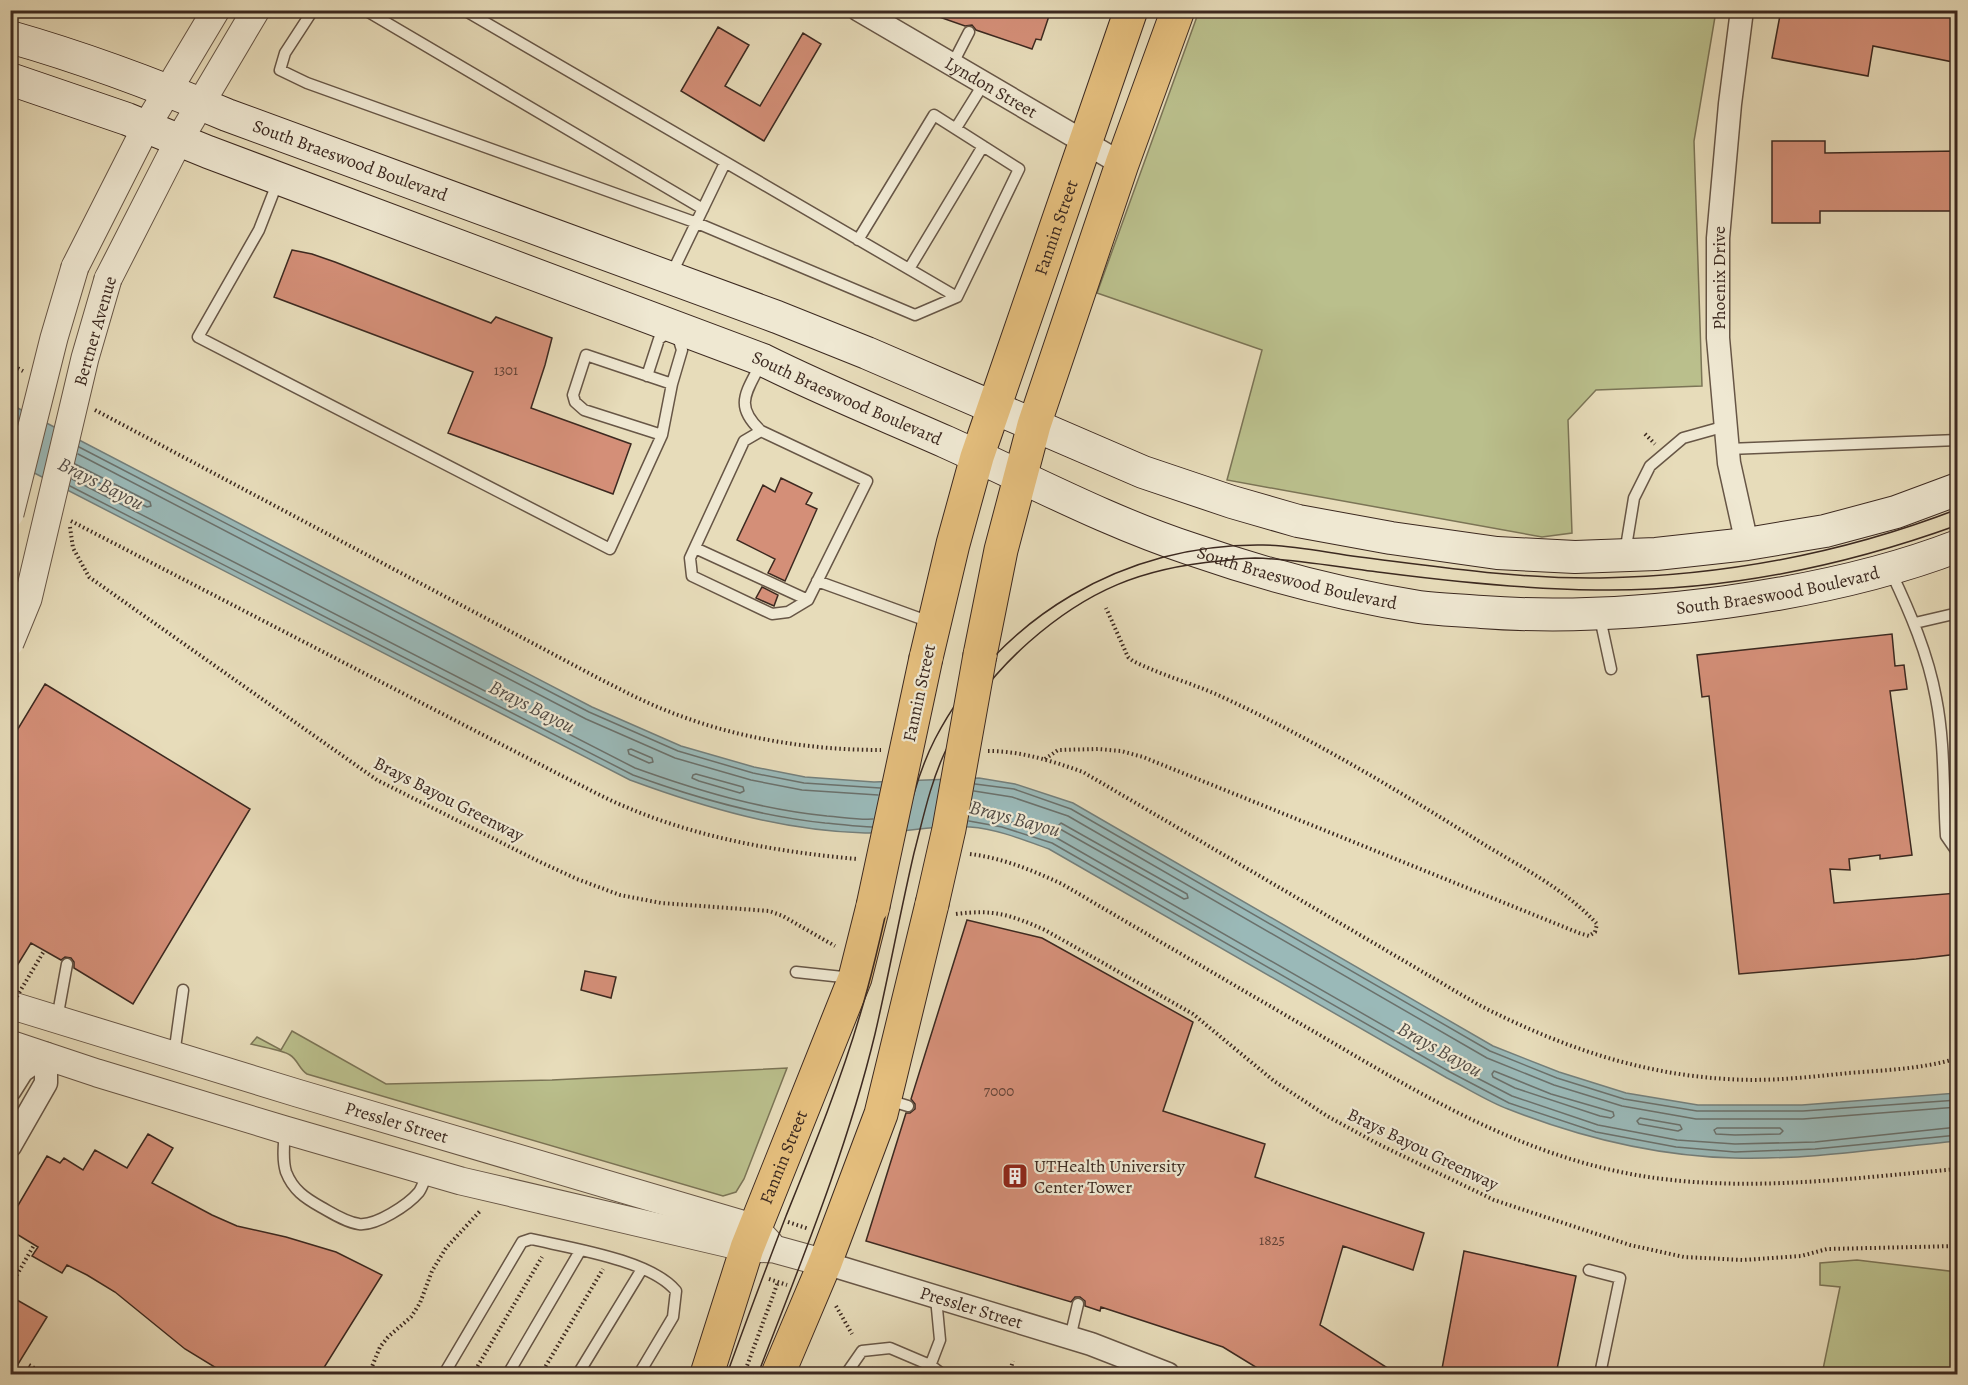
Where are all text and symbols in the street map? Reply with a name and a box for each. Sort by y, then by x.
street label: Lyndon Street [940,51,1042,124]
street label: South Braeswood Boulevard [249,113,451,207]
street label: Fannin Street [1028,177,1084,279]
street label: Phoenix Drive [1707,226,1731,330]
street label: Bertner Avenue [68,273,122,389]
street label: South Braeswood Boulevard [749,345,946,451]
house number: 1301 [494,360,518,380]
water label: Brays Bayou [53,450,148,517]
street label: South Braeswood Boulevard [1194,540,1399,615]
street label: South Braeswood Boulevard [1675,560,1882,620]
street label: Fannin Street [897,642,941,744]
water label: Brays Bayou [484,673,579,740]
street label: Brays Bayou Greenway [370,751,529,848]
water label: Brays Bayou [967,793,1063,844]
water label: Brays Bayou [1393,1015,1487,1084]
house number: 7000 [984,1081,1014,1101]
street label: Pressler Street [342,1096,451,1149]
street label: Brays Bayou Greenway [1343,1102,1503,1196]
street label: Fannin Street [754,1107,813,1208]
place label: UTHealth University Center Tower [1034,1154,1186,1199]
building icon: UTHealth University Center Tower [1000,1161,1030,1191]
house number: 1825 [1259,1230,1285,1250]
street label: Pressler Street [917,1281,1026,1335]

